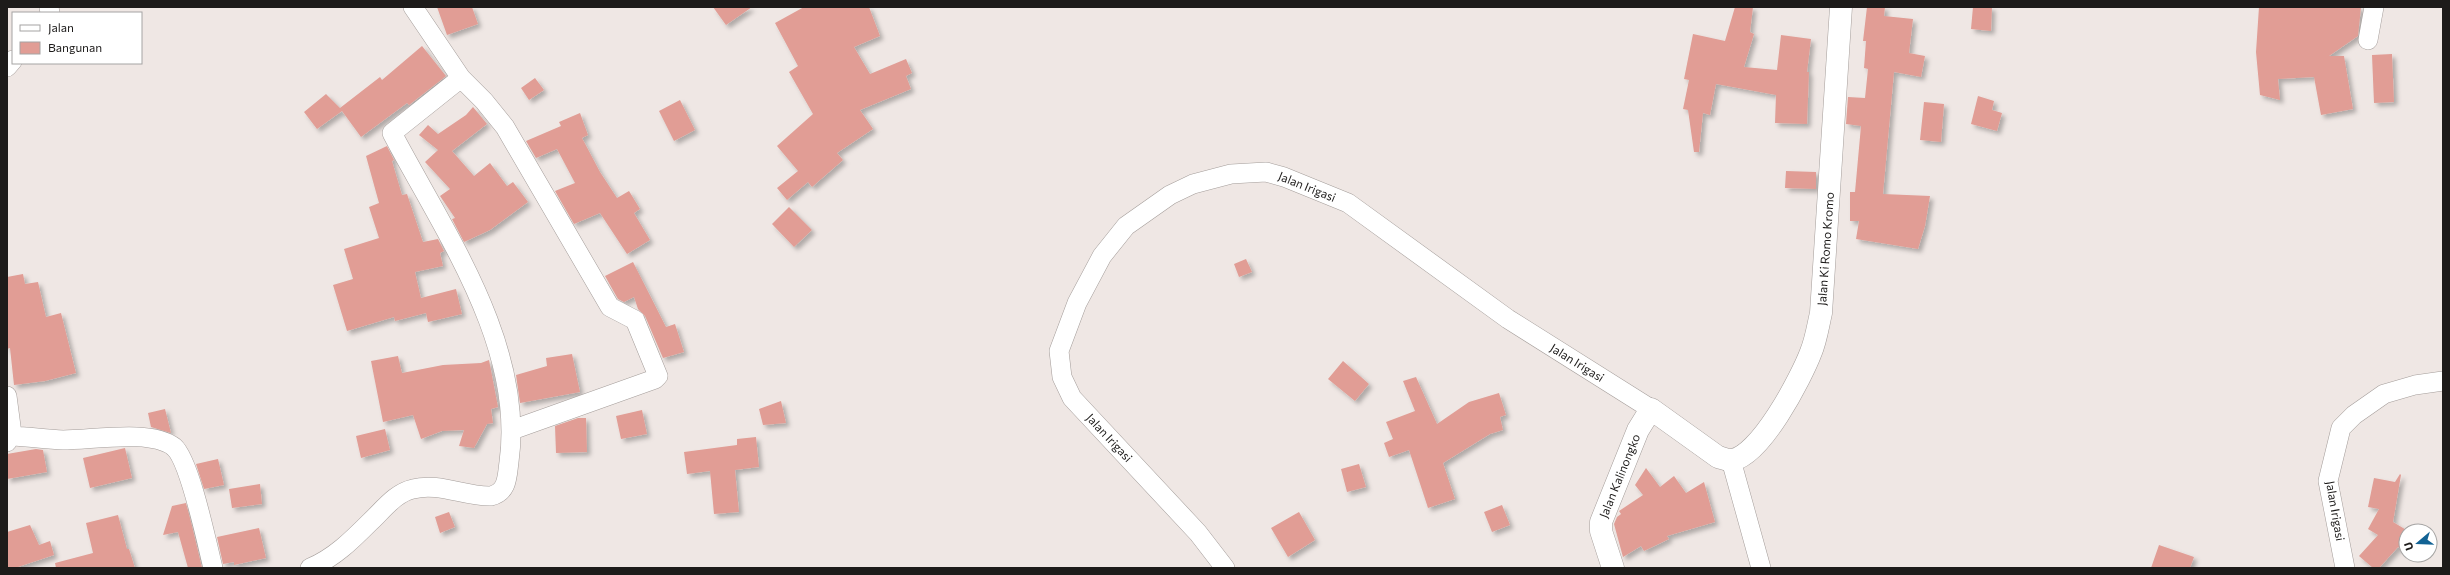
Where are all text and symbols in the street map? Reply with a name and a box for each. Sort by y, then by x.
legend [12,12,142,64]
text: Jalan [48,20,74,35]
text: Bangunan [48,40,102,54]
street label: Jalan Irigasi [1276,168,1338,205]
street label: Jalan Ki Romo Kromo [1814,192,1837,306]
street label: Jalan Irigasi [1548,340,1607,385]
street label: Jalan Irigasi [1083,410,1136,465]
street label: Jalan Kalinongko [1596,431,1643,520]
street label: Jalan Irigasi [2323,480,2348,542]
north arrow [2398,523,2438,563]
text: U [2401,541,2416,552]

